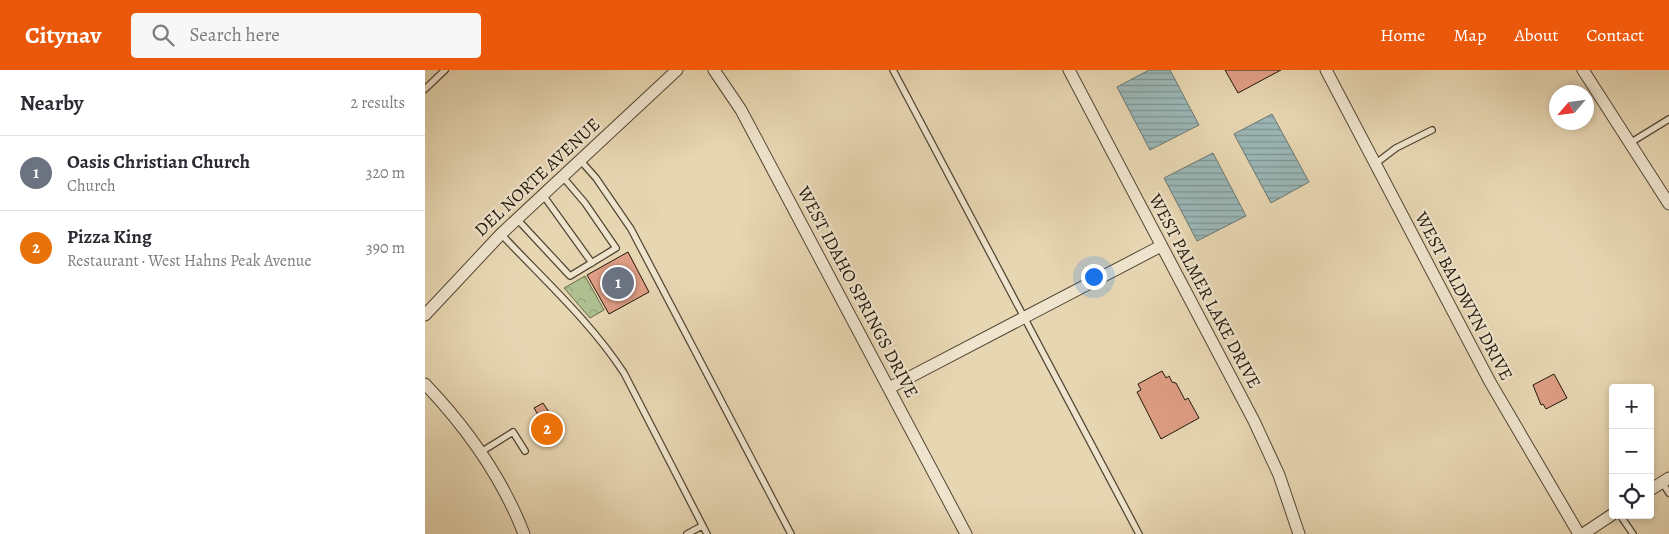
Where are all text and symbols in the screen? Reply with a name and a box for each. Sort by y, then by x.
search box [131,13,481,58]
text: Citynav [25,19,101,51]
icon: search [149,21,177,49]
text: Search here [189,22,280,48]
text: Home [1380,23,1425,47]
text: Map [1453,23,1486,47]
text: About [1514,23,1558,47]
text: Contact [1586,23,1644,47]
north arrow [1549,85,1594,130]
text: Nearby [20,89,83,117]
text: 2 results [350,92,405,114]
street label: DEL NORTE AVENUE [469,112,605,242]
text: Oasis Christian Church [67,149,250,175]
text: 1 [33,162,39,184]
text: 320 m [366,162,405,184]
text: Church [67,175,116,197]
street label: WEST IDAHO SPRINGS DRIVE [791,181,924,402]
street label: WEST PALMER LAKE DRIVE [1143,189,1267,393]
street label: WEST BALDWYN DRIVE [1409,207,1519,385]
text: Pizza King [67,224,152,250]
text: 2 [32,237,40,259]
text: 390 m [366,237,405,259]
text: Restaurant · West Hahns Peak Avenue [67,250,312,272]
pin: 1 [602,264,634,302]
your location [1081,264,1107,290]
map controls [1609,384,1654,519]
button: + [1609,384,1654,429]
pin: 2 [531,410,563,448]
button: − [1609,429,1654,474]
button: locate [1609,474,1654,519]

